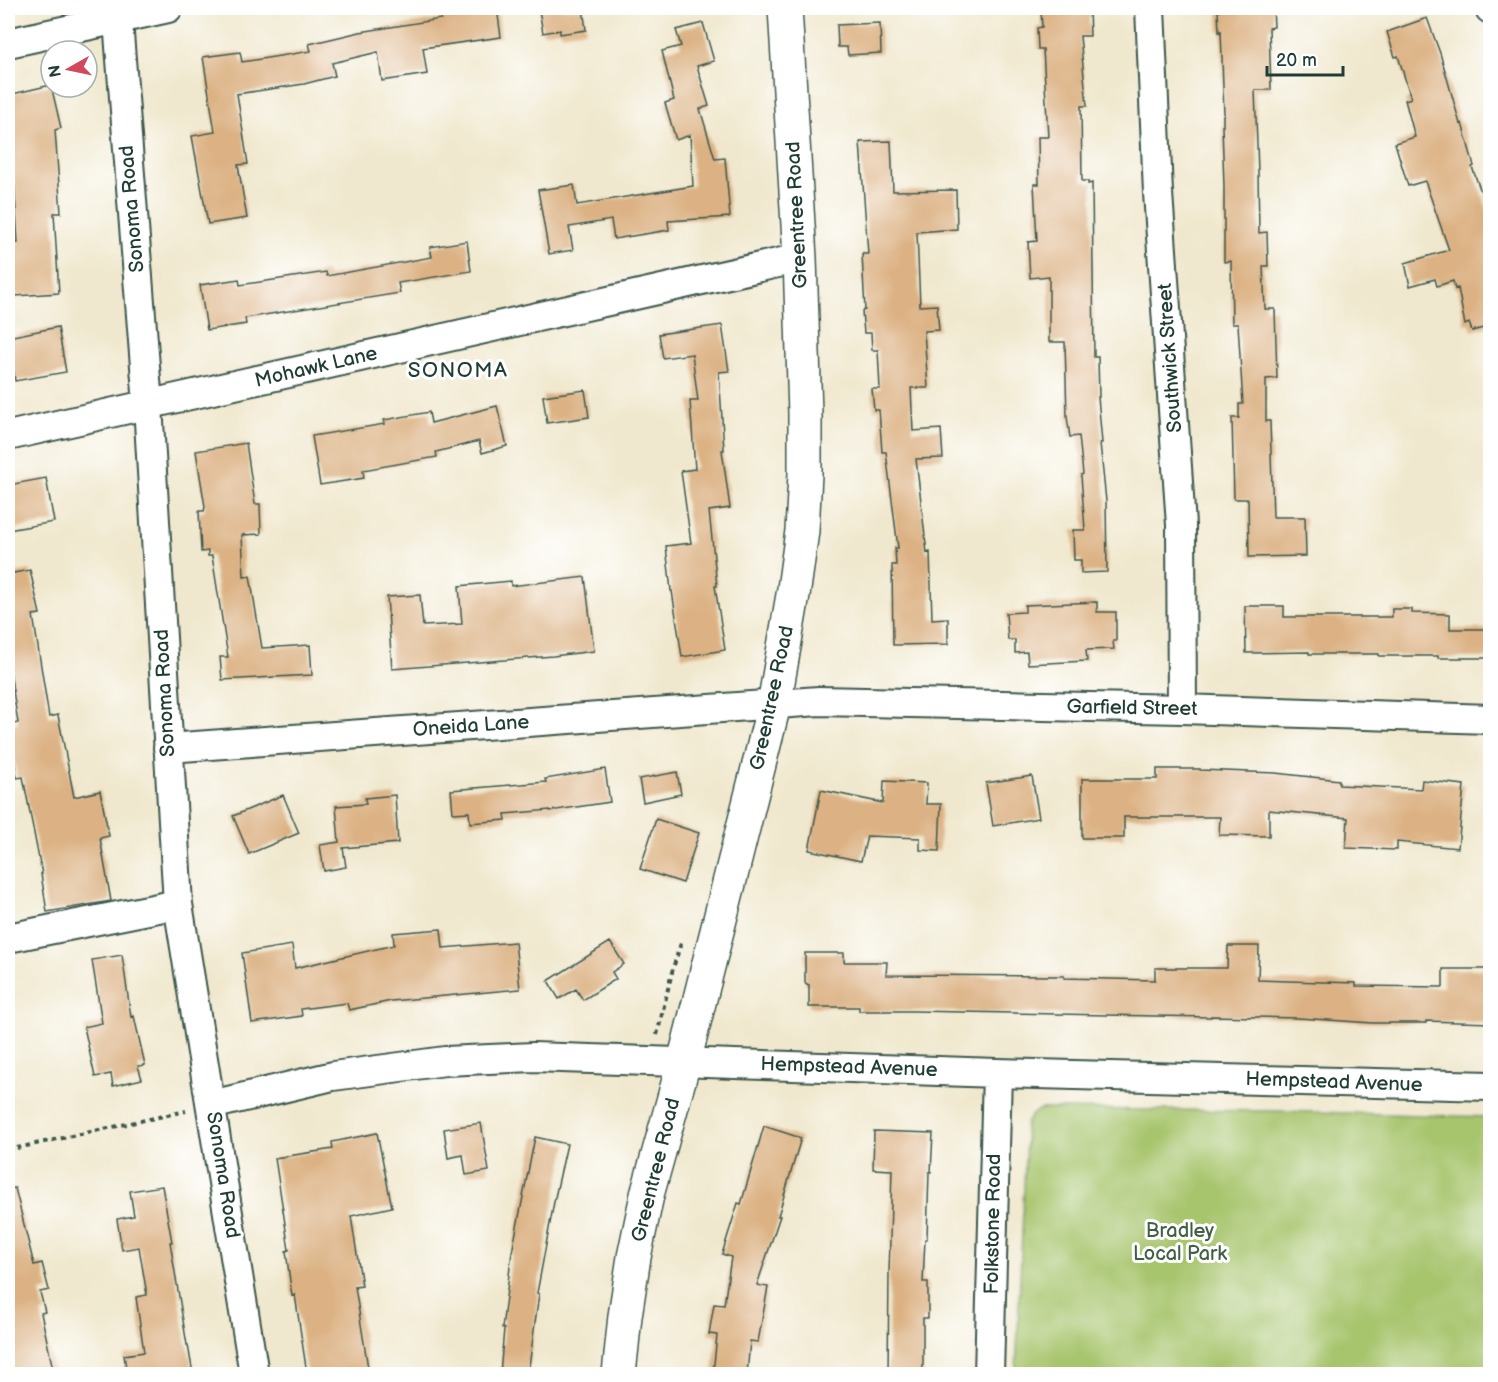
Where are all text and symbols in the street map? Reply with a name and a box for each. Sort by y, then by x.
north arrow [39,39,99,99]
scale bar [1267,39,1344,77]
text: 20 m [1276,50,1317,71]
text: N [45,64,66,79]
street label: Greentree Road [781,141,813,289]
street label: Sonoma Road [114,144,150,274]
street label: Southwick Street [1153,282,1187,434]
street label: Mohawk Lane [252,341,380,393]
district label: SONOMA [408,358,508,383]
street label: Greentree Road [745,623,799,773]
street label: Sonoma Road [150,629,180,757]
street label: Garfield Street [1066,695,1198,721]
street label: Oneida Lane [412,710,530,742]
street label: Hempstead Avenue [760,1052,938,1082]
street label: Hempstead Avenue [1245,1067,1423,1097]
street label: Greentree Road [627,1096,685,1244]
street label: Sonoma Road [201,1110,245,1240]
street label: Folkstone Road [980,1153,1006,1295]
park label: Bradley Local Park [1133,1219,1227,1266]

